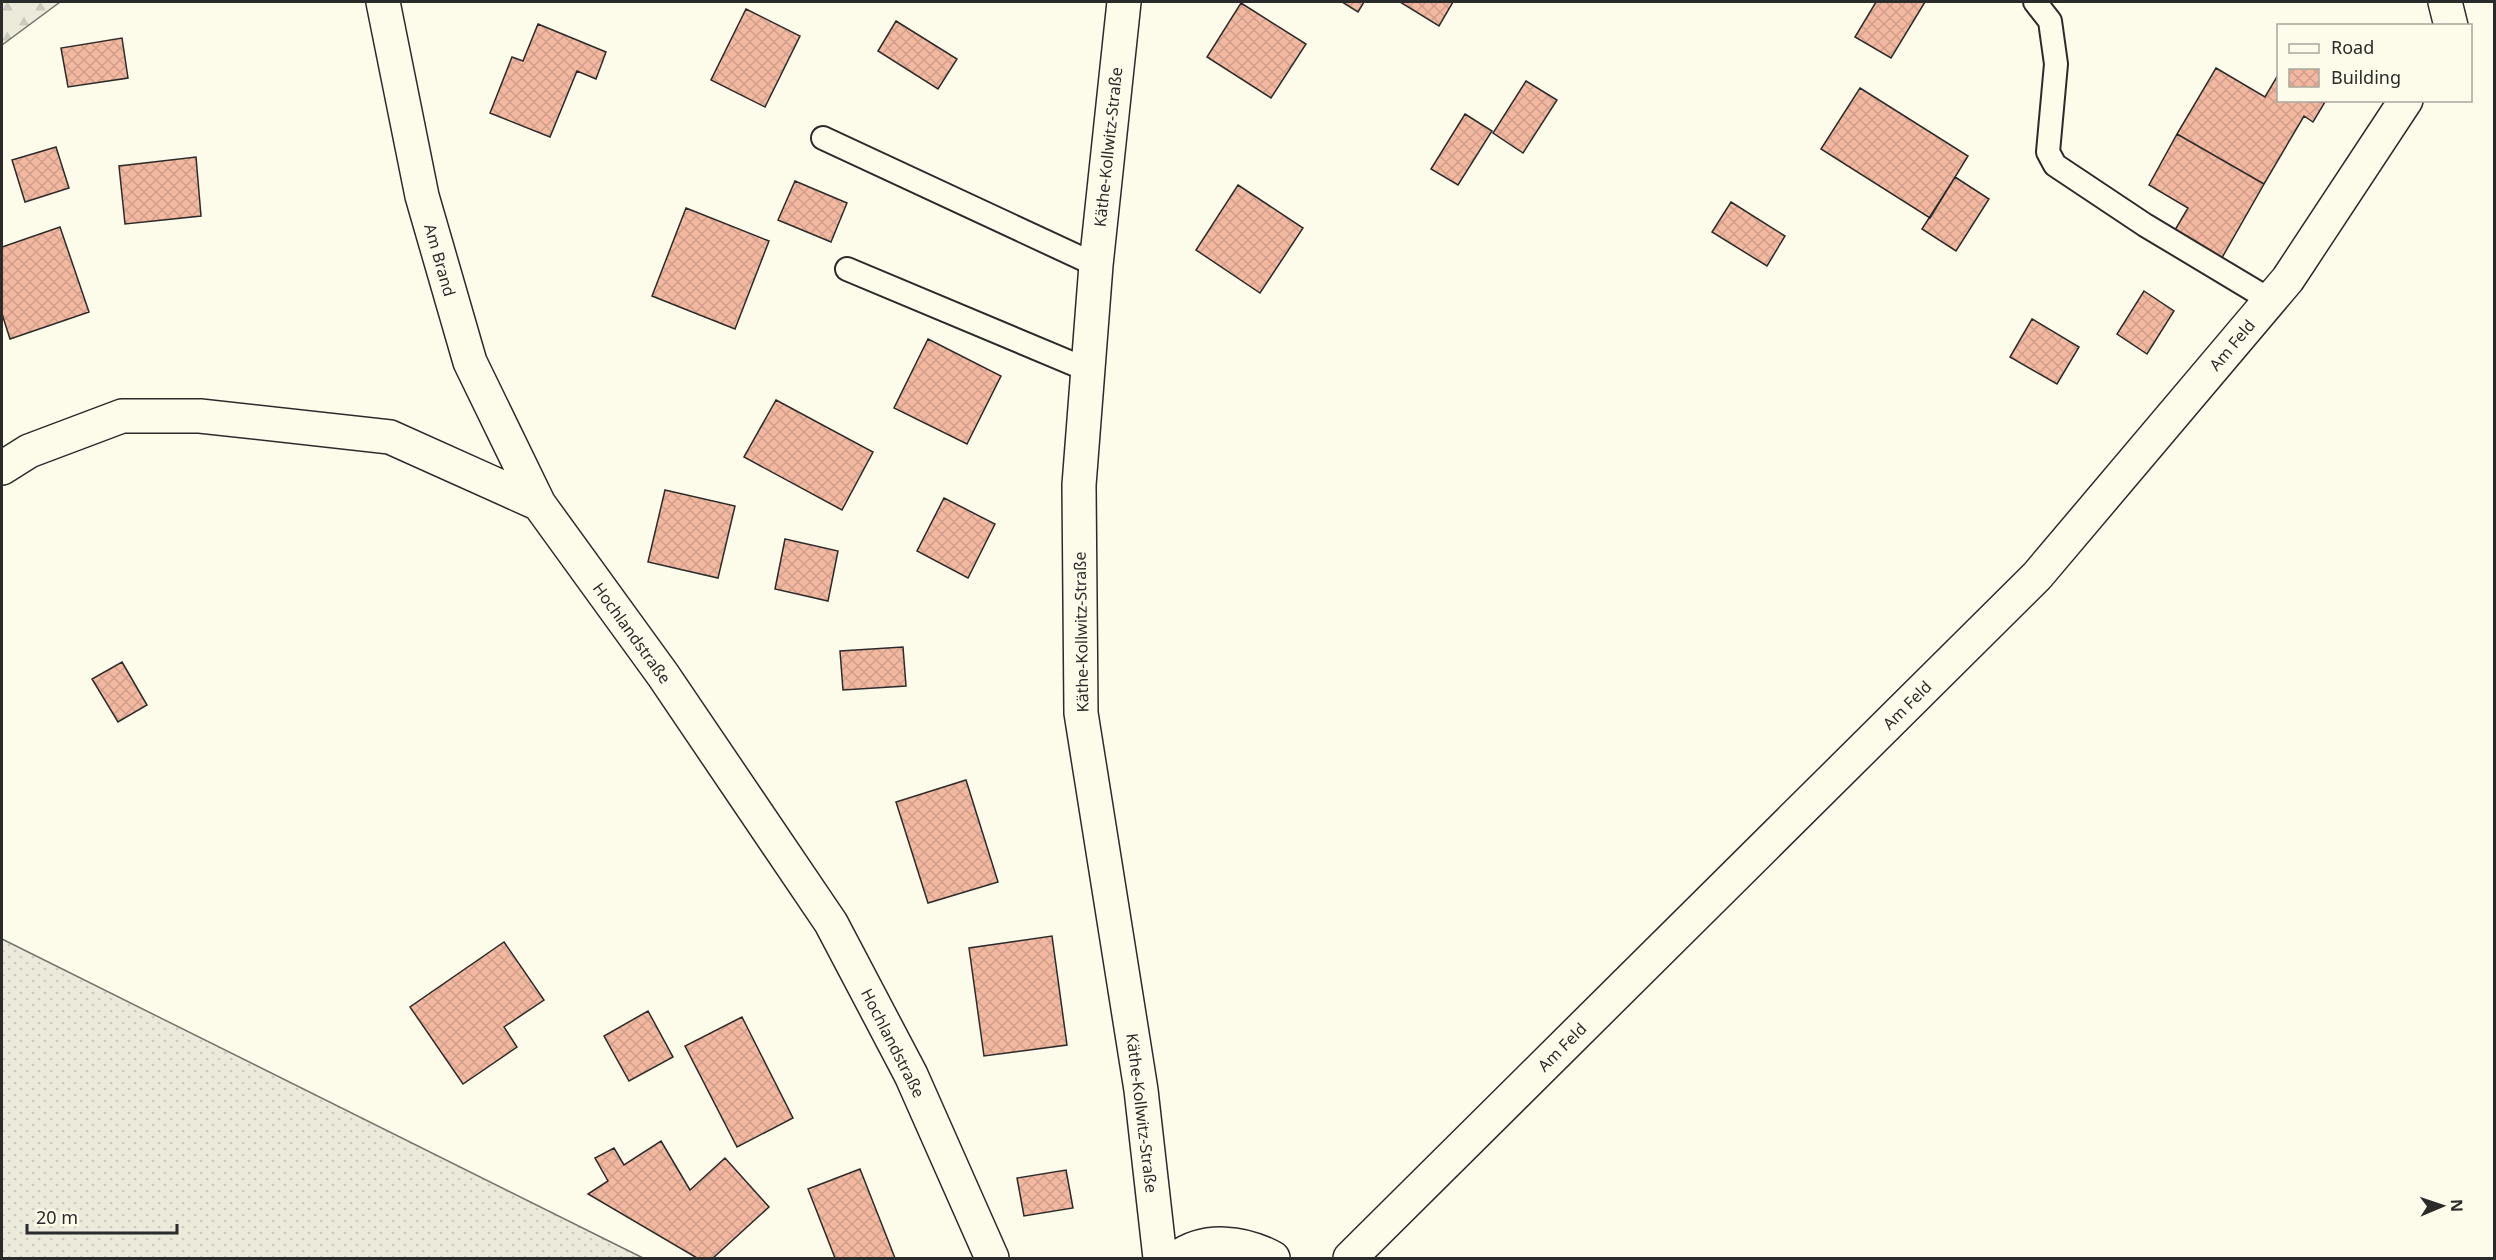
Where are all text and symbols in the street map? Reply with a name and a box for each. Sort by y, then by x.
legend [2277,24,2472,102]
text: Road [2331,35,2374,59]
text: Building [2331,65,2401,89]
street label: Käthe-Kollwitz-Straße [1089,66,1127,228]
street label: Am Brand [419,221,461,299]
street label: Am Feld [2204,315,2260,375]
street label: Käthe-Kollwitz-Straße [1069,551,1093,713]
street label: Hochlandstraße [588,578,676,688]
street label: Am Feld [1878,676,1936,734]
street label: Hochlandstraße [856,985,930,1101]
street label: Am Feld [1533,1018,1591,1076]
street label: Käthe-Kollwitz-Straße [1121,1032,1163,1194]
north arrow [2412,1176,2472,1236]
scale bar [27,1197,177,1235]
text: N [2446,1199,2468,1212]
text: 20 m [36,1205,78,1229]

